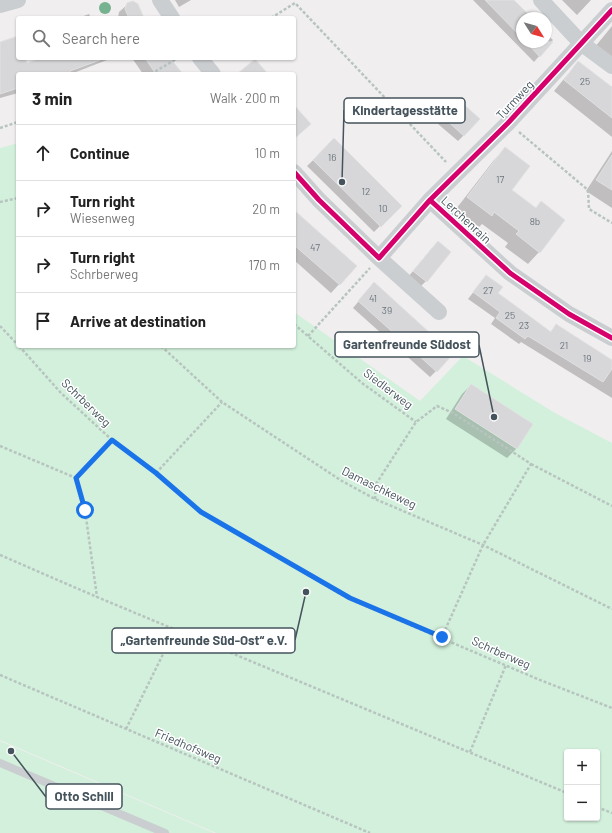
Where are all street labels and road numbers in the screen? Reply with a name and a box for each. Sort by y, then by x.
street label: Turmweg [493,77,536,122]
street label: Lerchenrain [439,193,494,246]
street label: Siedlerweg [361,365,416,411]
street label: Schrberweg [59,375,114,429]
street label: Damaschkeweg [340,463,419,511]
street label: Schrberweg [470,633,533,671]
street label: Friedhofsweg [153,725,224,765]

